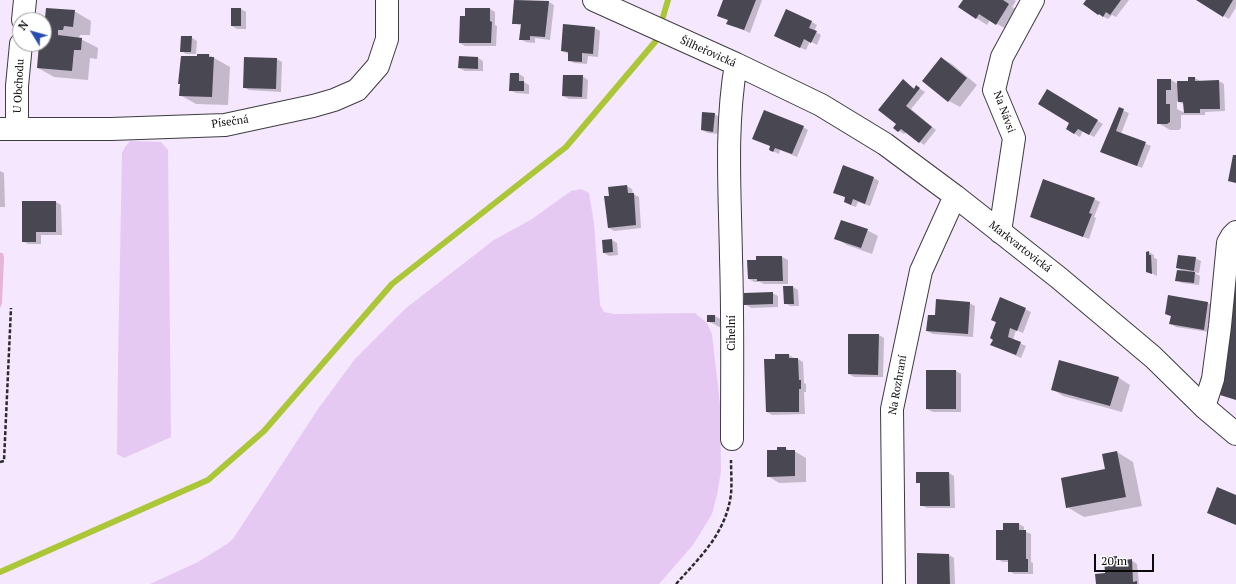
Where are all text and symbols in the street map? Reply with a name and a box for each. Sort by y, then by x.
north arrow [12,12,52,52]
text: N [15,18,31,33]
street label: Šilheřovická [678,34,738,70]
street label: U Obchodu [11,59,27,113]
street label: Na Návsi [990,89,1018,135]
street label: Písečná [211,113,249,131]
street label: Markvartovická [986,219,1054,275]
street label: Cihelní [725,315,739,351]
street label: Na Rozhraní [886,354,910,416]
scale bar [1096,546,1156,572]
text: 20 m [1101,553,1127,568]

